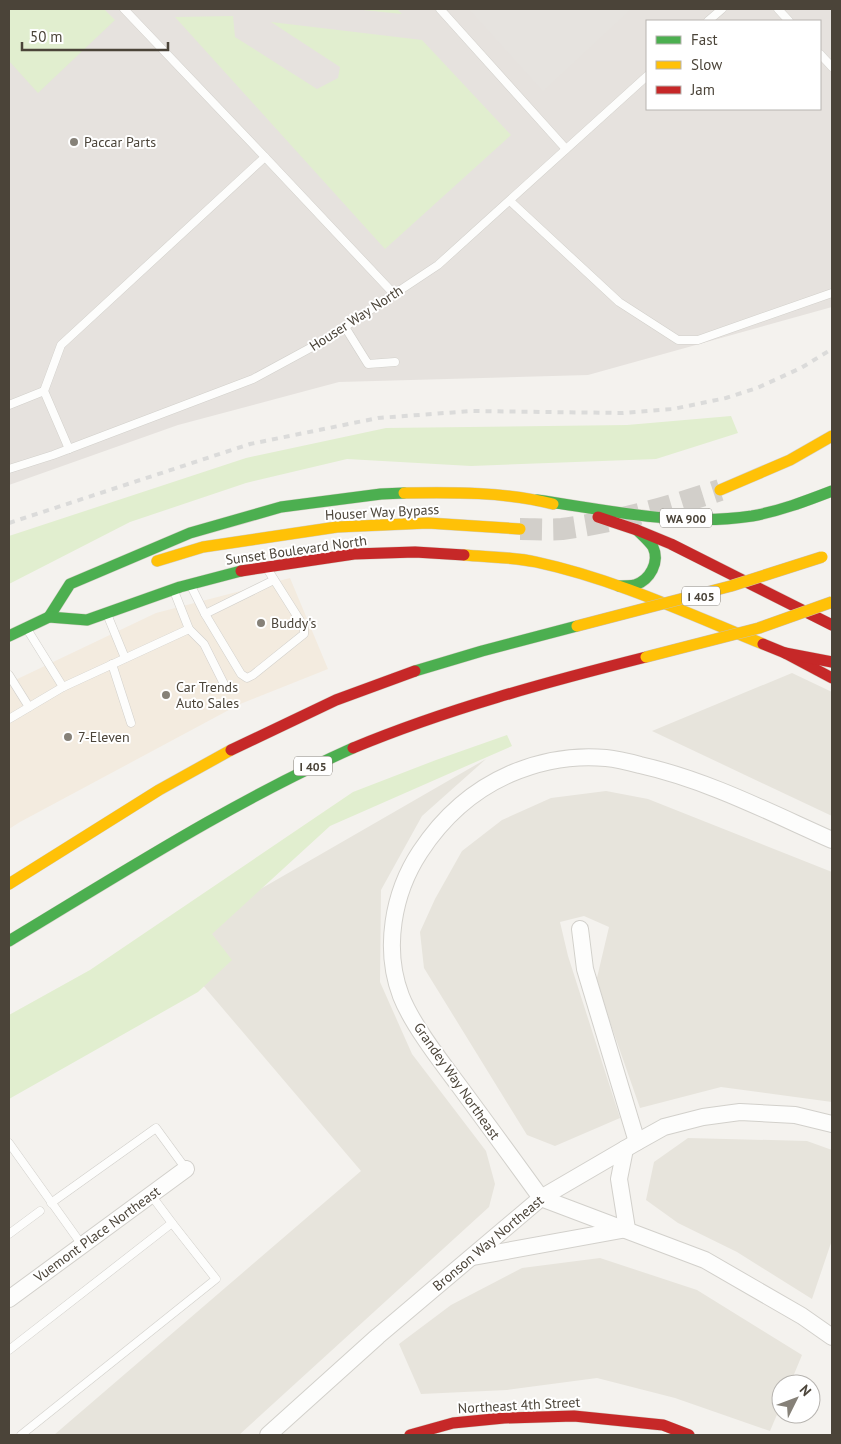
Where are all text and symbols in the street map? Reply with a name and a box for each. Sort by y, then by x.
scale bar [22,20,169,52]
legend [646,20,821,110]
text: 50 m [30,27,63,46]
text: Fast [691,30,718,49]
text: Slow [691,55,722,74]
text: Jam [690,80,715,99]
place label: Paccar Parts [84,133,156,151]
marker: Paccar Parts [68,136,80,148]
street label: Houser Way North [306,281,406,355]
street label: Houser Way Bypass [324,500,440,524]
road number: WA 900 [660,508,712,528]
street label: Sunset Boulevard North [224,531,368,569]
road number: I 405 [682,586,720,606]
place label: Buddy's [271,614,316,632]
marker: Buddy's [255,617,267,629]
place label: Car Trends Auto Sales [176,678,239,712]
marker: Car Trends Auto Sales [160,689,172,701]
place label: 7-Eleven [78,728,130,746]
marker: 7-Eleven [62,731,74,743]
road number: I 405 [294,756,332,776]
street label: Grandey Way Northeast [410,1019,504,1143]
street label: Vuemont Place Northeast [29,1182,164,1286]
street label: Bronson Way Northeast [429,1191,547,1295]
north arrow [771,1374,821,1424]
text: N [796,1381,815,1400]
street label: Northeast 4th Street [457,1393,581,1417]

